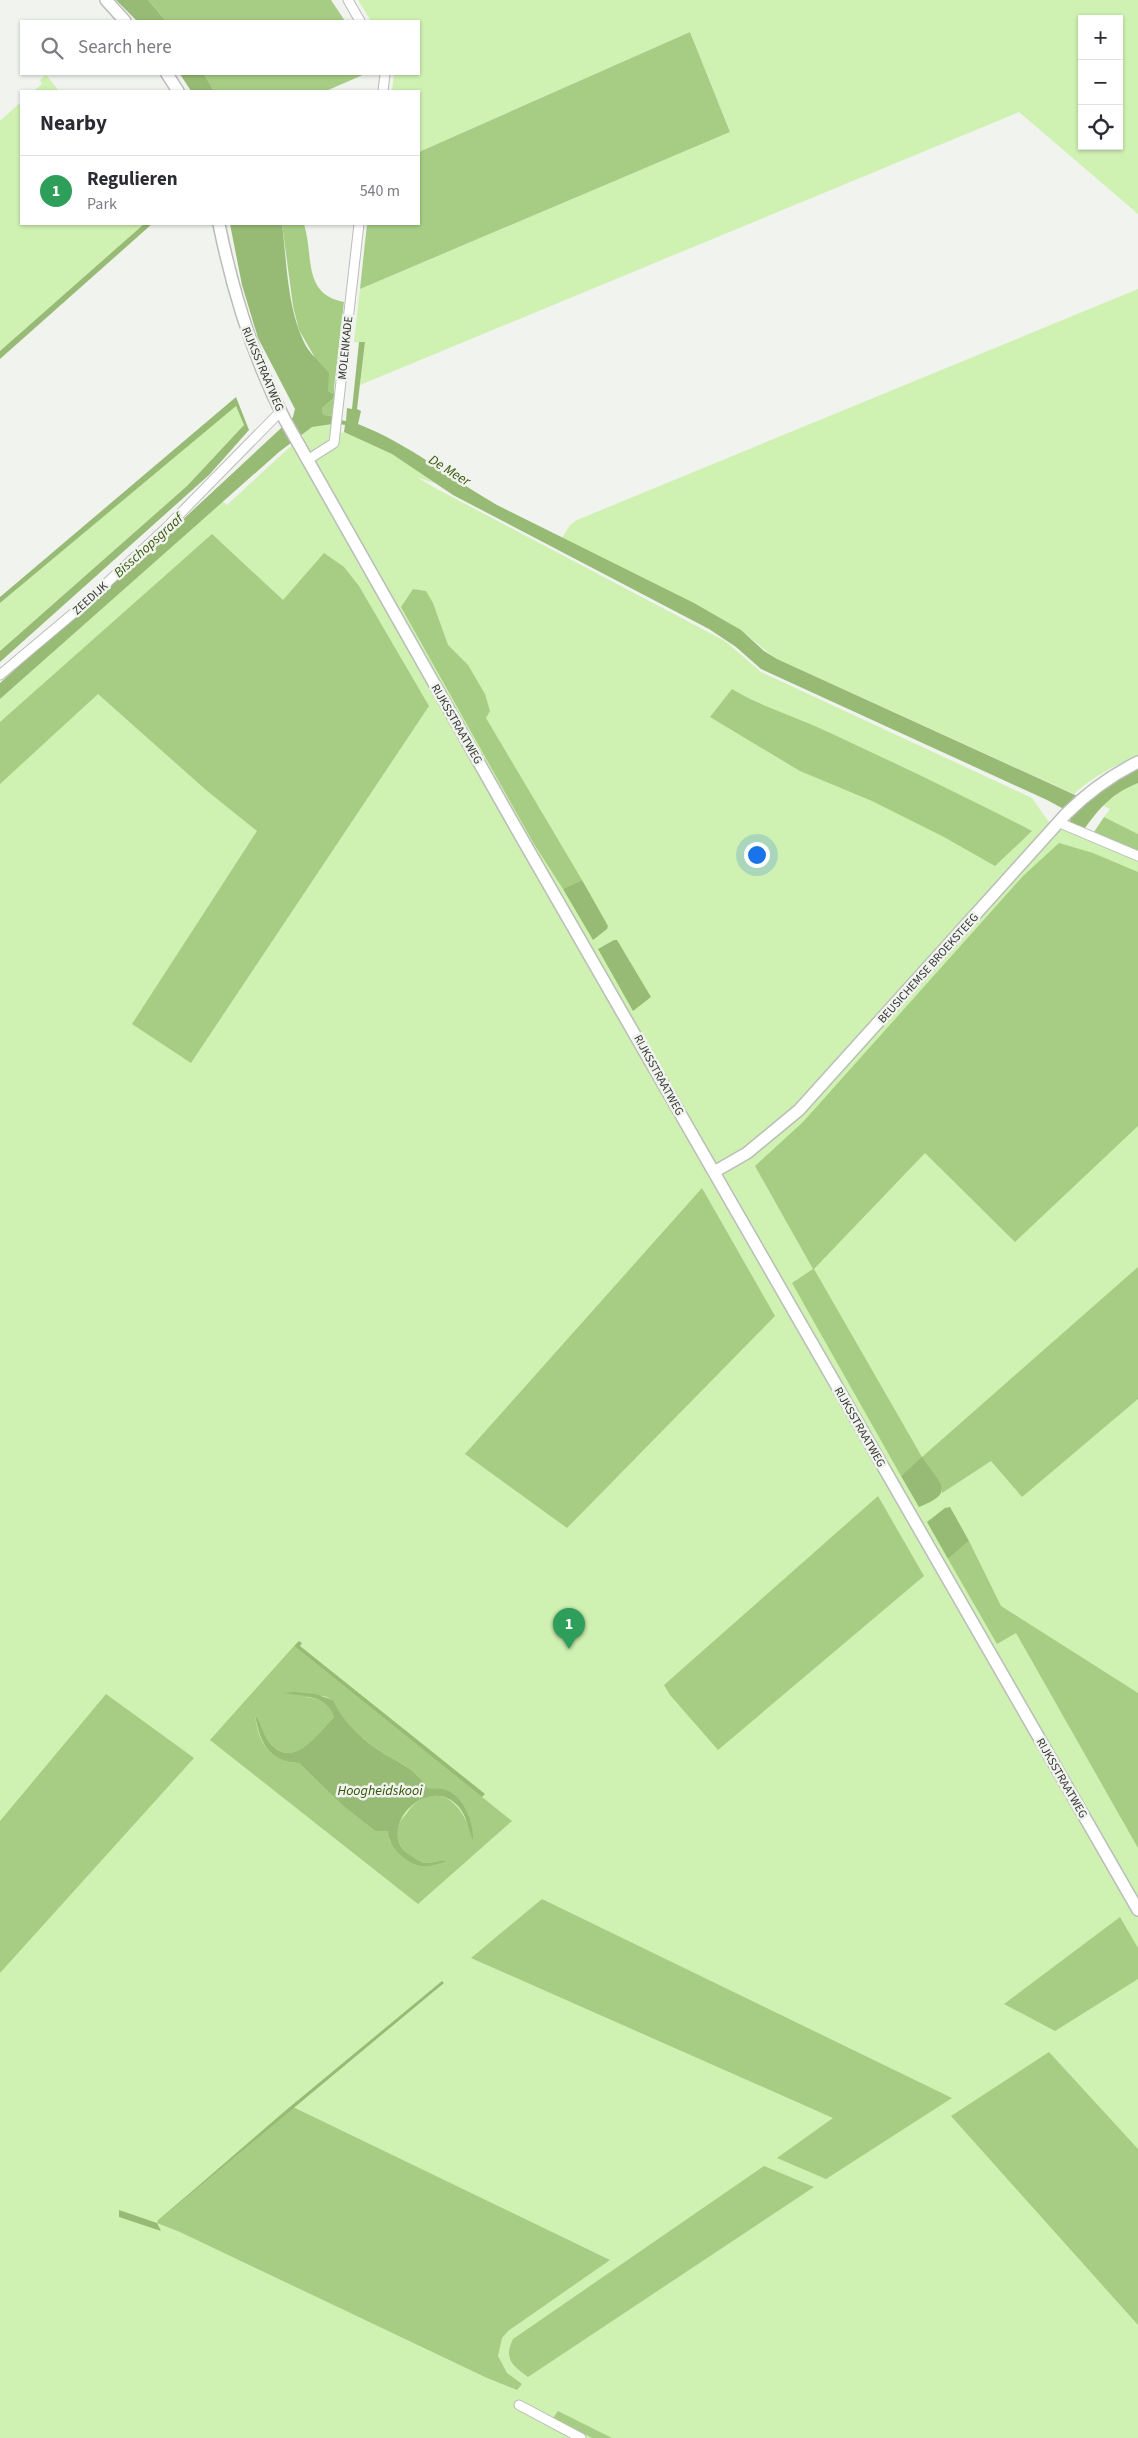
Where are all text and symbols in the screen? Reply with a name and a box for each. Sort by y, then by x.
map controls [1078,15,1123,150]
button: + [1078,15,1123,60]
search box [20,20,420,75]
icon: search [38,34,66,62]
text: Search here [78,34,172,61]
button: − [1078,60,1123,105]
button: locate [1078,105,1123,150]
text: Nearby [40,108,107,138]
text: Regulieren [87,166,178,193]
text: 1 [52,180,60,202]
text: 540 m [360,180,400,202]
text: Park [87,193,117,215]
street label: MOLENKADE [334,316,357,381]
street label: RIJKSSTRAATWEG [237,324,288,414]
water label: De Meer [425,450,475,492]
water label: Bisschopsgraaf [110,508,189,582]
street label: ZEEDIJK [69,578,112,619]
street label: RIJKSSTRAATWEG [427,681,486,768]
your location [744,842,770,868]
street label: BEUSICHEMSE BROEKSTEEG [874,909,983,1027]
street label: RIJKSSTRAATWEG [629,1032,688,1119]
street label: RIJKSSTRAATWEG [830,1384,889,1471]
pin: 1 [553,1608,585,1649]
street label: RIJKSSTRAATWEG [1032,1735,1091,1822]
water label: Hoogheidskooi [337,1781,423,1801]

